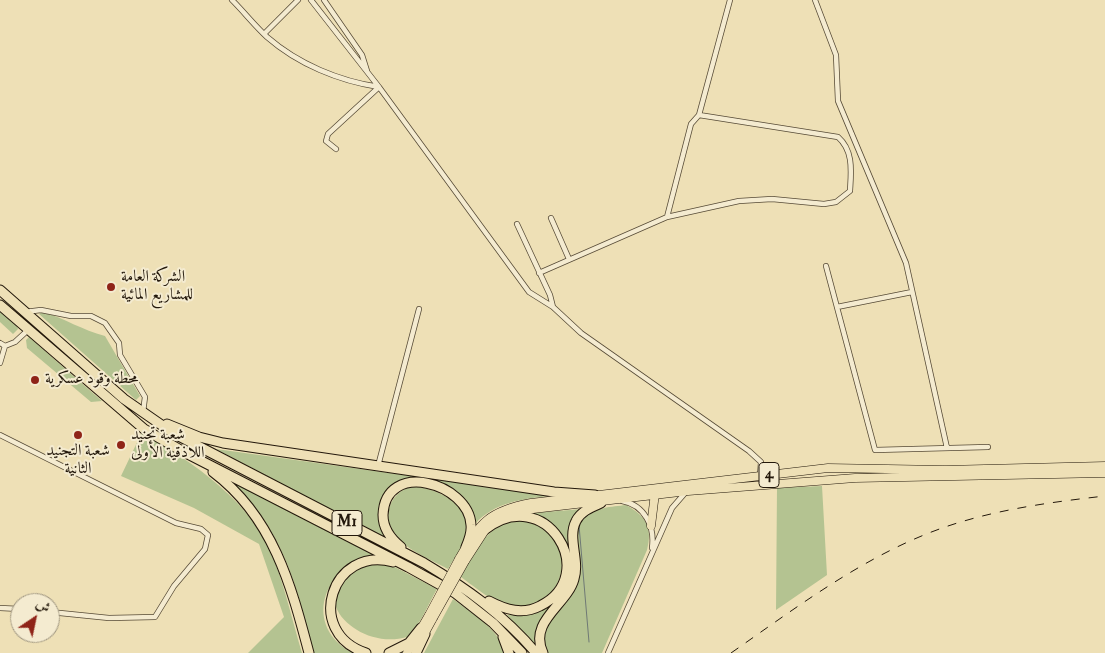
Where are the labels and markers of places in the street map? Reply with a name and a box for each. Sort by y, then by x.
place label: الشركة العامة للمشاريع المائية [121,268,193,306]
marker: الشركة العامة للمشاريع المائية [105,281,117,293]
place label: محطة وقود عسكرية [45,370,138,390]
marker: محطة وقود عسكرية [29,374,41,386]
place label: شعبة تجنيد اللاذقية الأولى [131,426,205,464]
marker: شعبة التجنيد الثانية [72,429,84,441]
marker: شعبة تجنيد اللاذقية الأولى [115,439,127,451]
place label: شعبة التجنيد الثانية [46,442,110,480]

